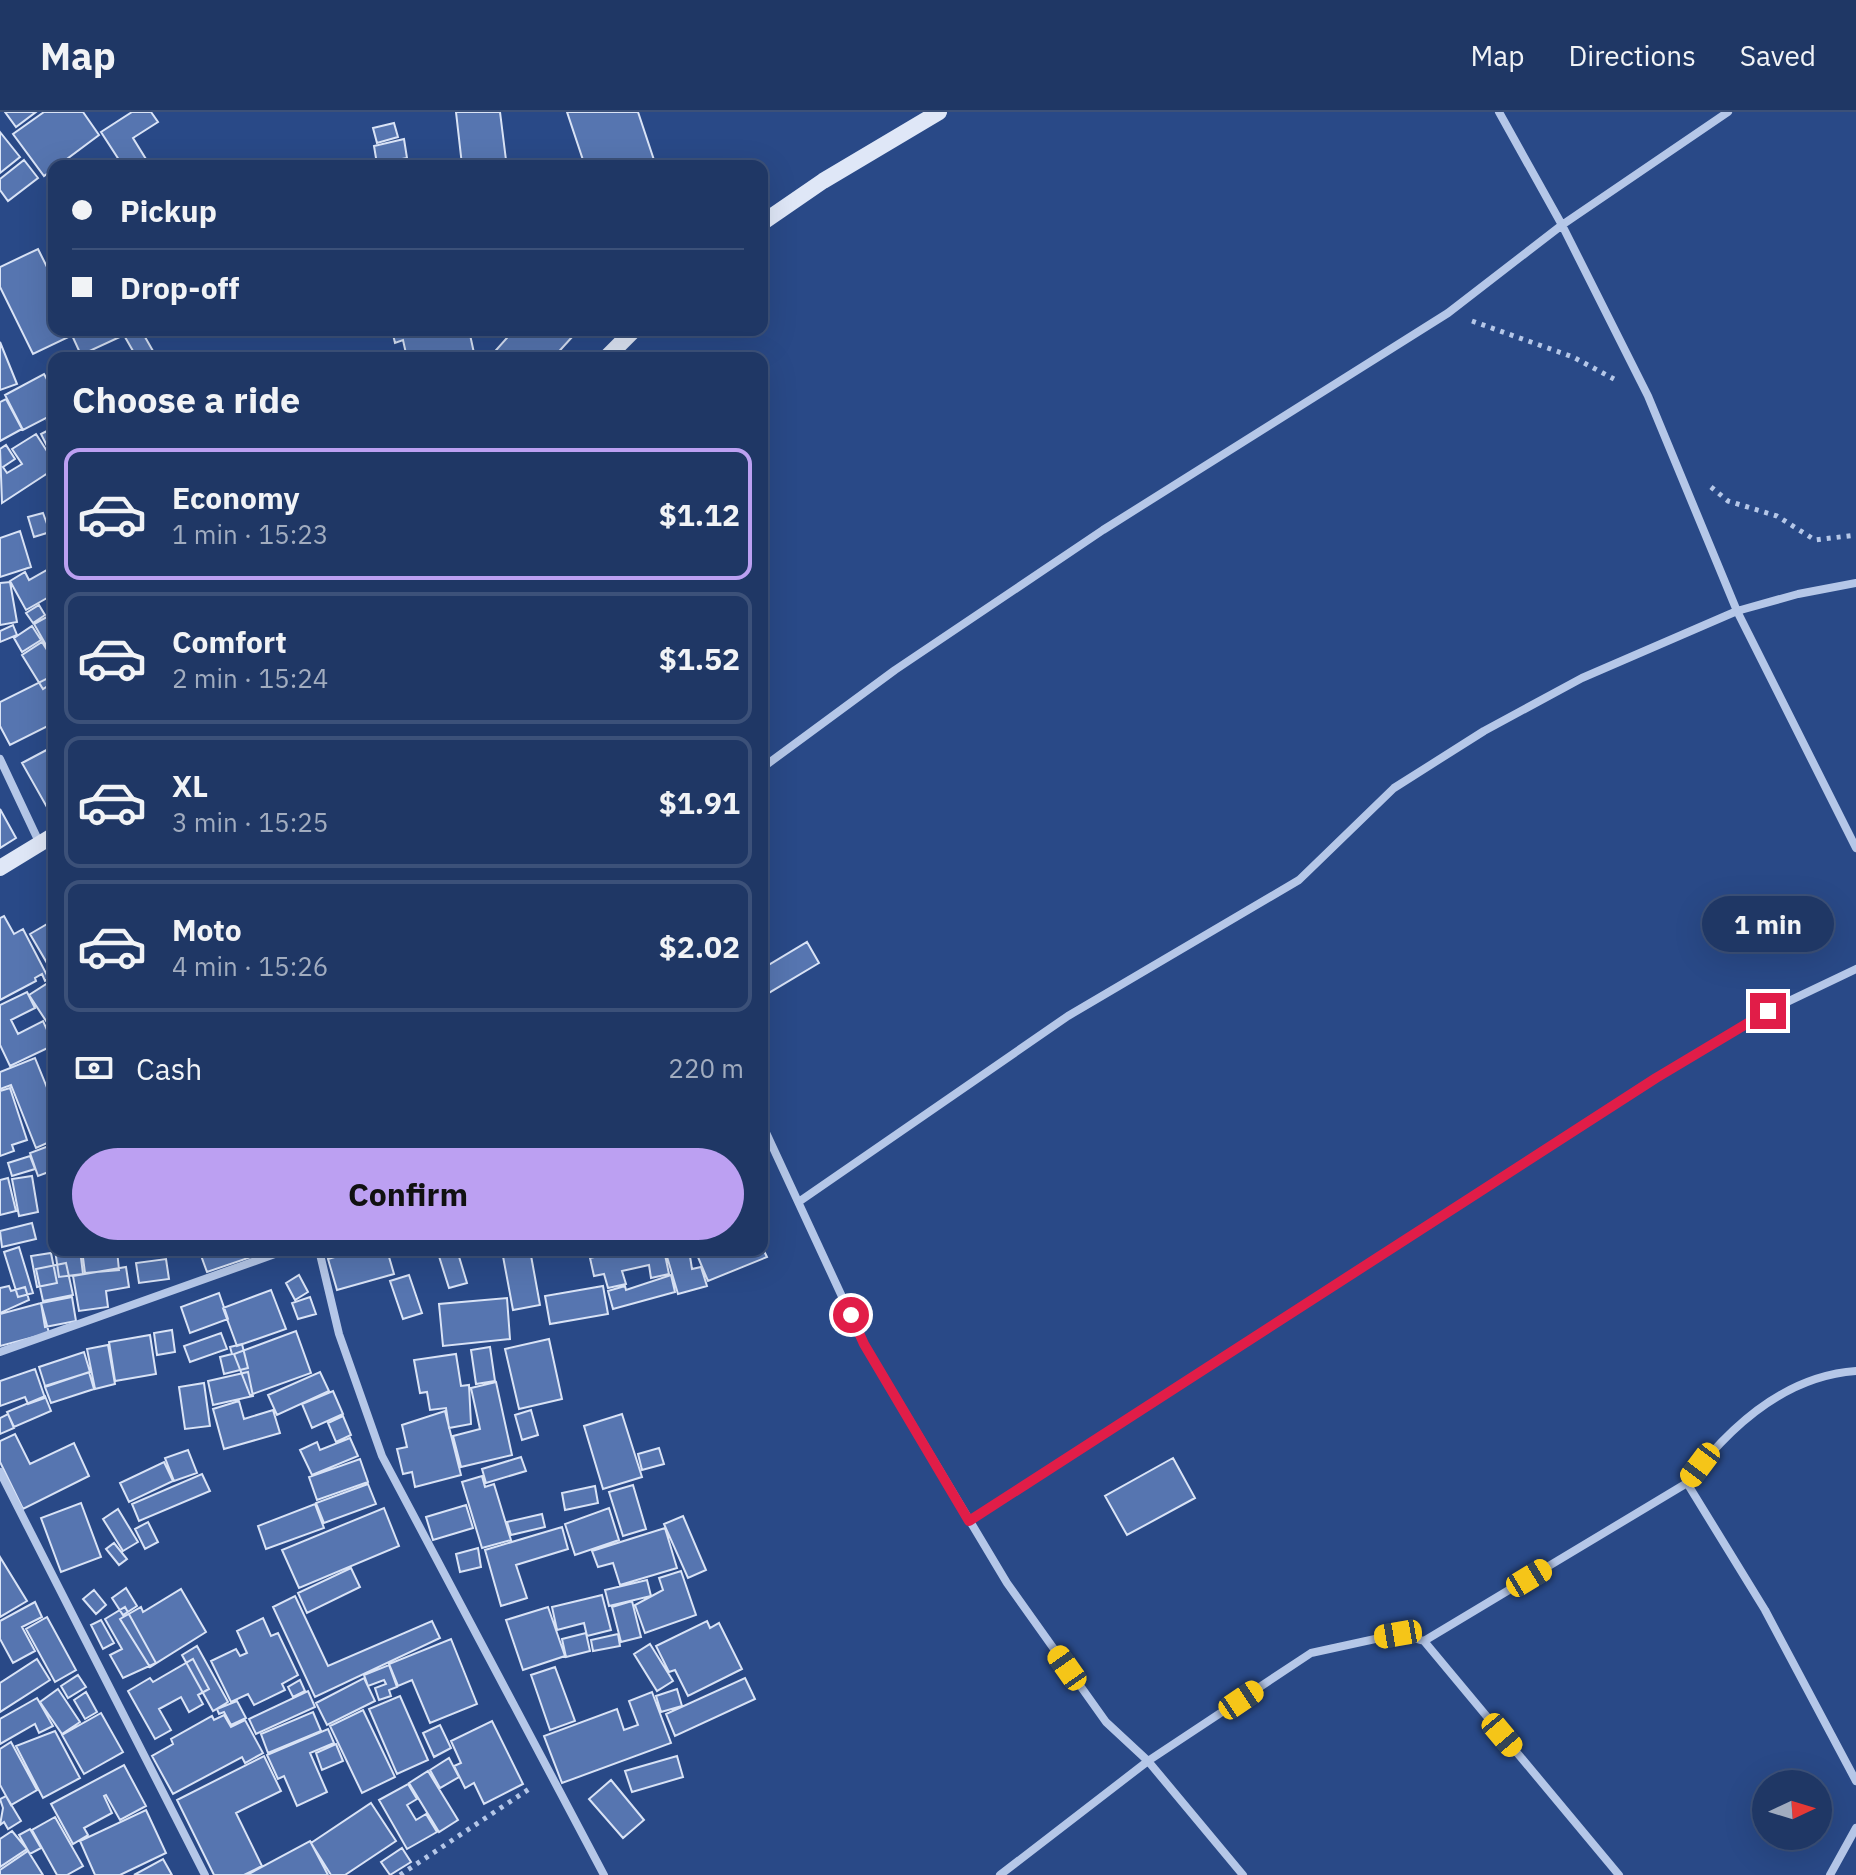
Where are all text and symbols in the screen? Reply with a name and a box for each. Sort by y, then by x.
text: Map [40,31,116,80]
text: Map [1470,37,1524,74]
text: Directions [1568,37,1696,74]
text: Saved [1740,37,1816,74]
text: Pickup [120,191,217,230]
text: Drop-off [120,268,239,307]
text: Choose a ride [72,376,300,423]
icon: car [76,478,148,550]
text: Economy [172,478,300,517]
text: $1.12 [659,495,740,534]
text: 1 min · 15:23 [172,517,328,551]
icon: car [76,622,148,694]
text: Comfort [172,622,287,661]
text: $1.52 [659,639,740,678]
text: 2 min · 15:24 [172,661,328,695]
icon: car [76,766,148,838]
text: XL [172,766,208,805]
text: $1.91 [659,783,740,822]
text: 3 min · 15:25 [172,805,328,839]
callout: 1 min [1702,895,1834,951]
text: 1 min [1734,907,1802,941]
icon: car [76,910,148,982]
text: Moto [172,910,242,949]
text: $2.02 [659,927,740,966]
text: 4 min · 15:26 [172,949,328,983]
route end [1750,993,1786,1029]
icon: cash [72,1046,116,1090]
text: Cash [136,1049,202,1088]
text: 220 m [668,1051,744,1085]
button: Confirm [72,1148,744,1240]
route start [833,1297,869,1333]
car [1676,1439,1724,1491]
car [1502,1555,1556,1601]
car [1372,1618,1424,1650]
car [1043,1641,1091,1695]
car [1214,1677,1268,1723]
car [1477,1709,1527,1761]
north arrow [1752,1770,1832,1850]
map controls [1752,1770,1832,1850]

